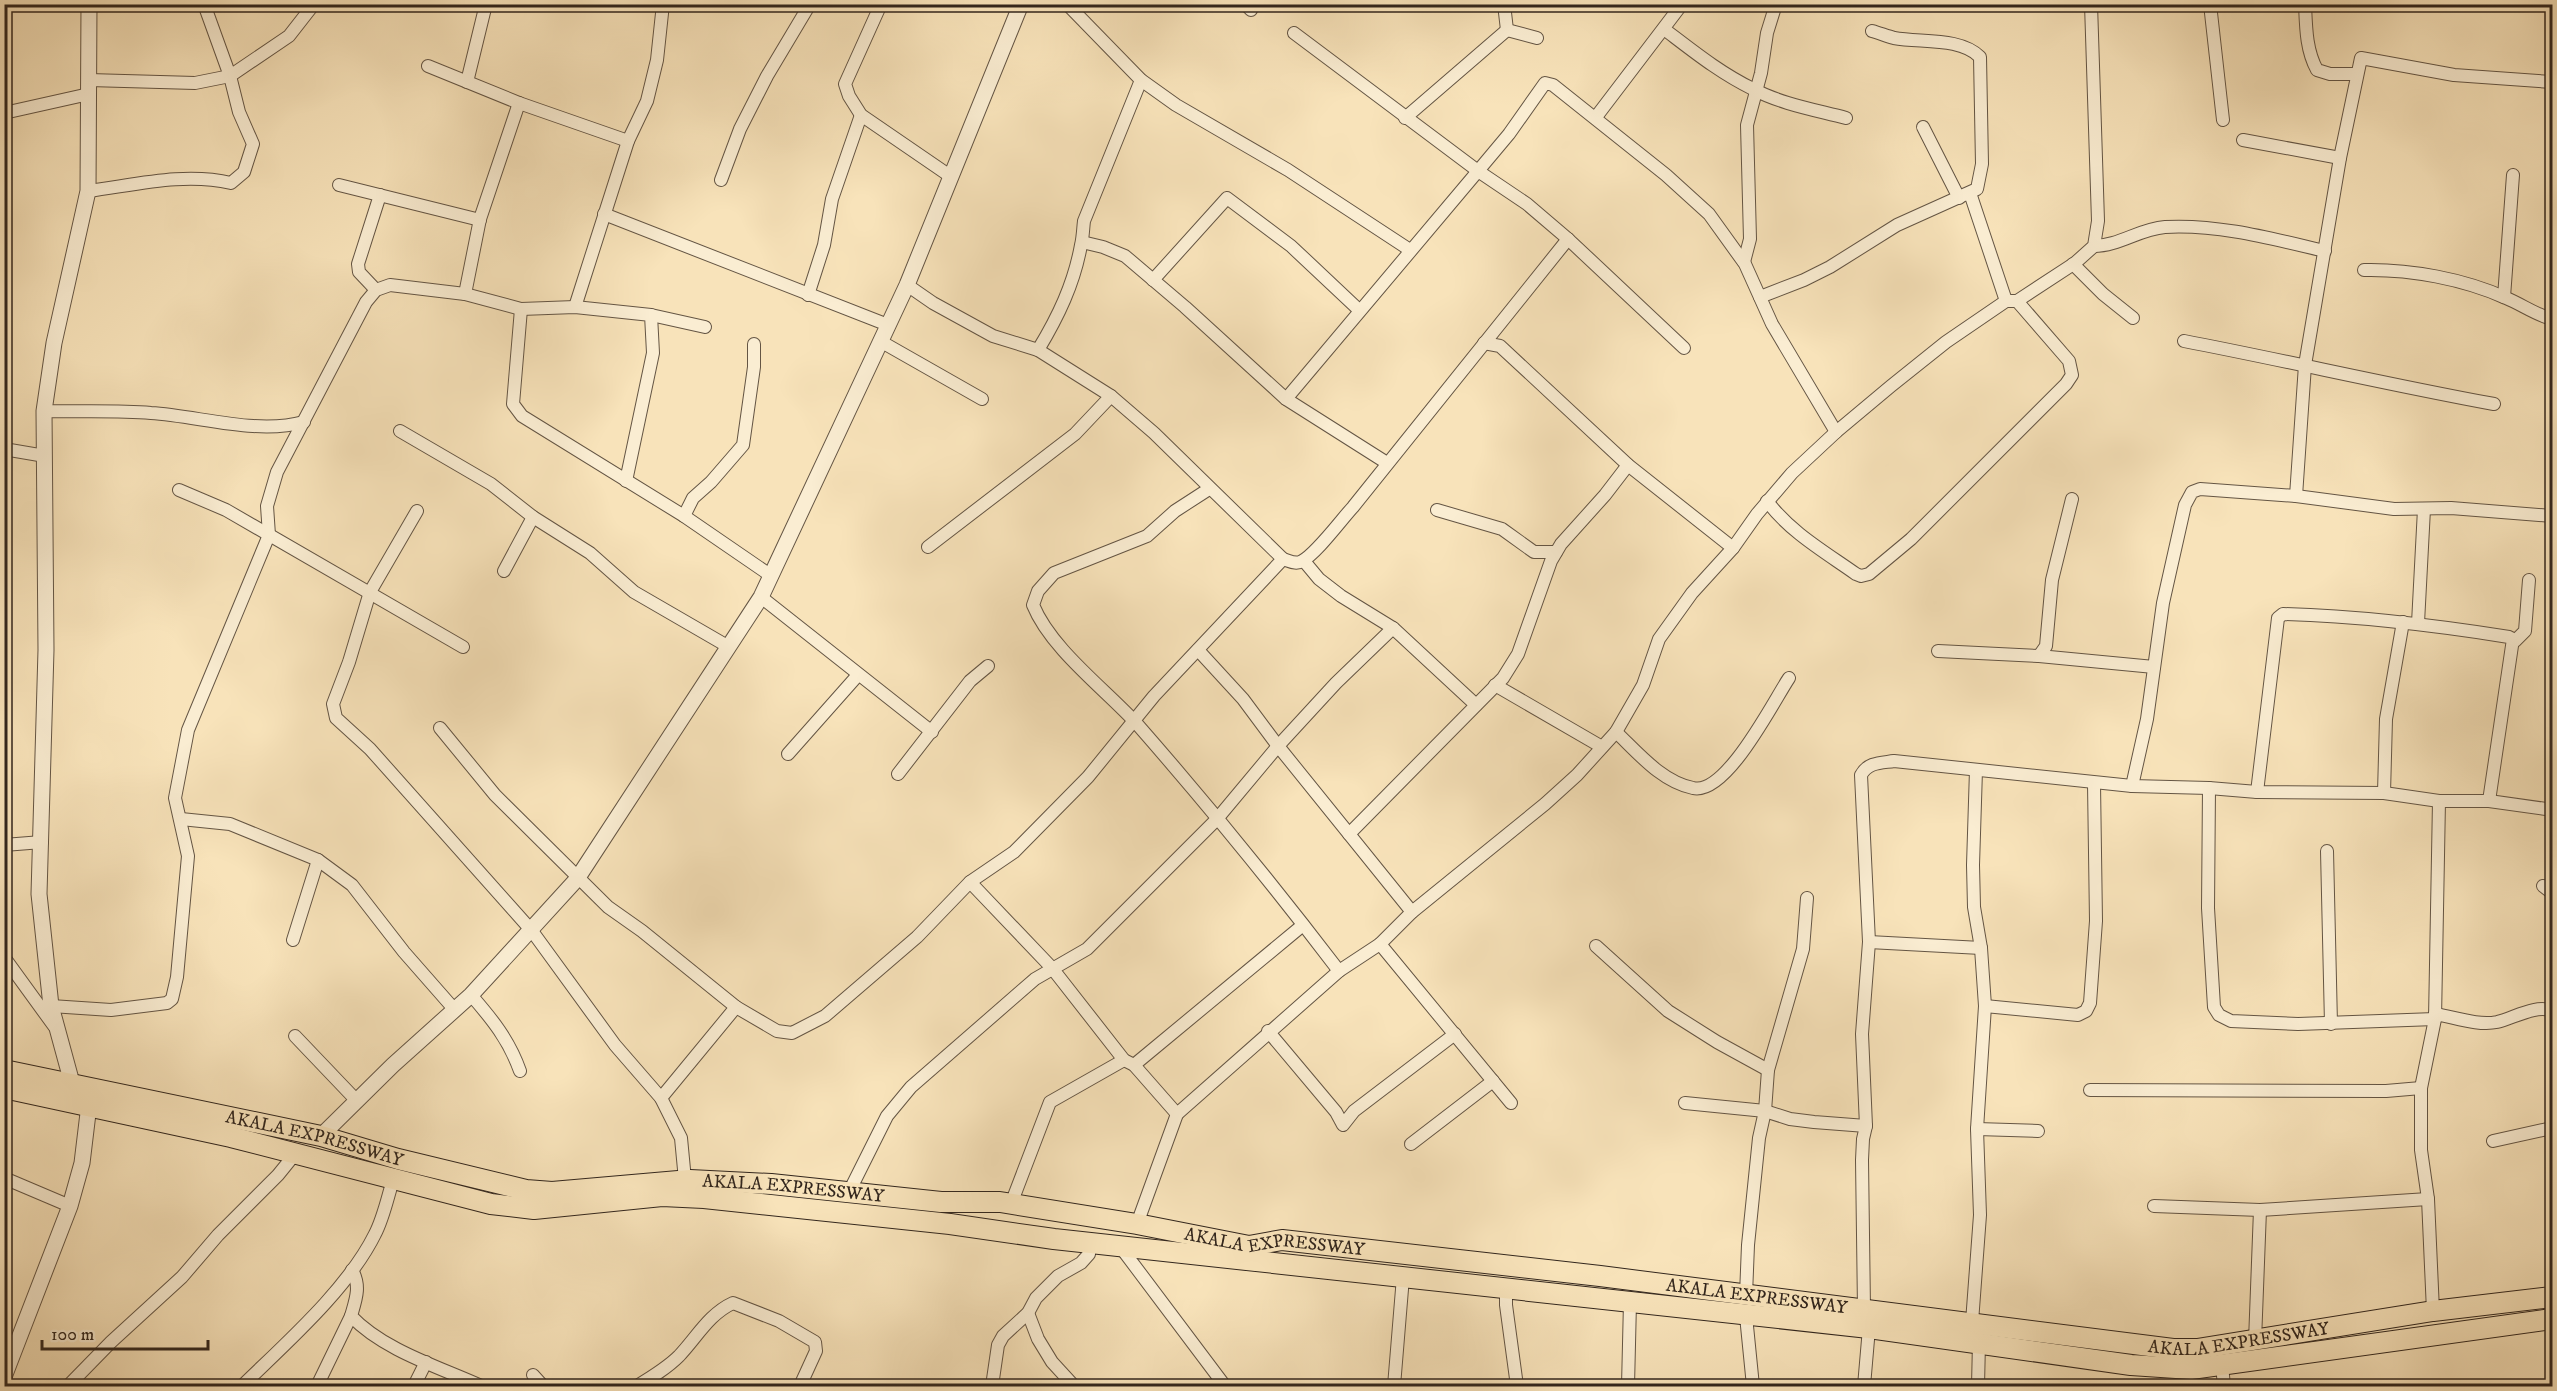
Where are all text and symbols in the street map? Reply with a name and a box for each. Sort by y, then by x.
street label: AKALA EXPRESSWAY [224,1106,406,1172]
street label: AKALA EXPRESSWAY [702,1171,886,1208]
street label: AKALA EXPRESSWAY [1182,1224,1367,1261]
street label: AKALA EXPRESSWAY [1665,1275,1849,1319]
scale bar [42,1313,208,1351]
street label: AKALA EXPRESSWAY [2147,1318,2332,1361]
text: 100 m [51,1324,94,1346]

